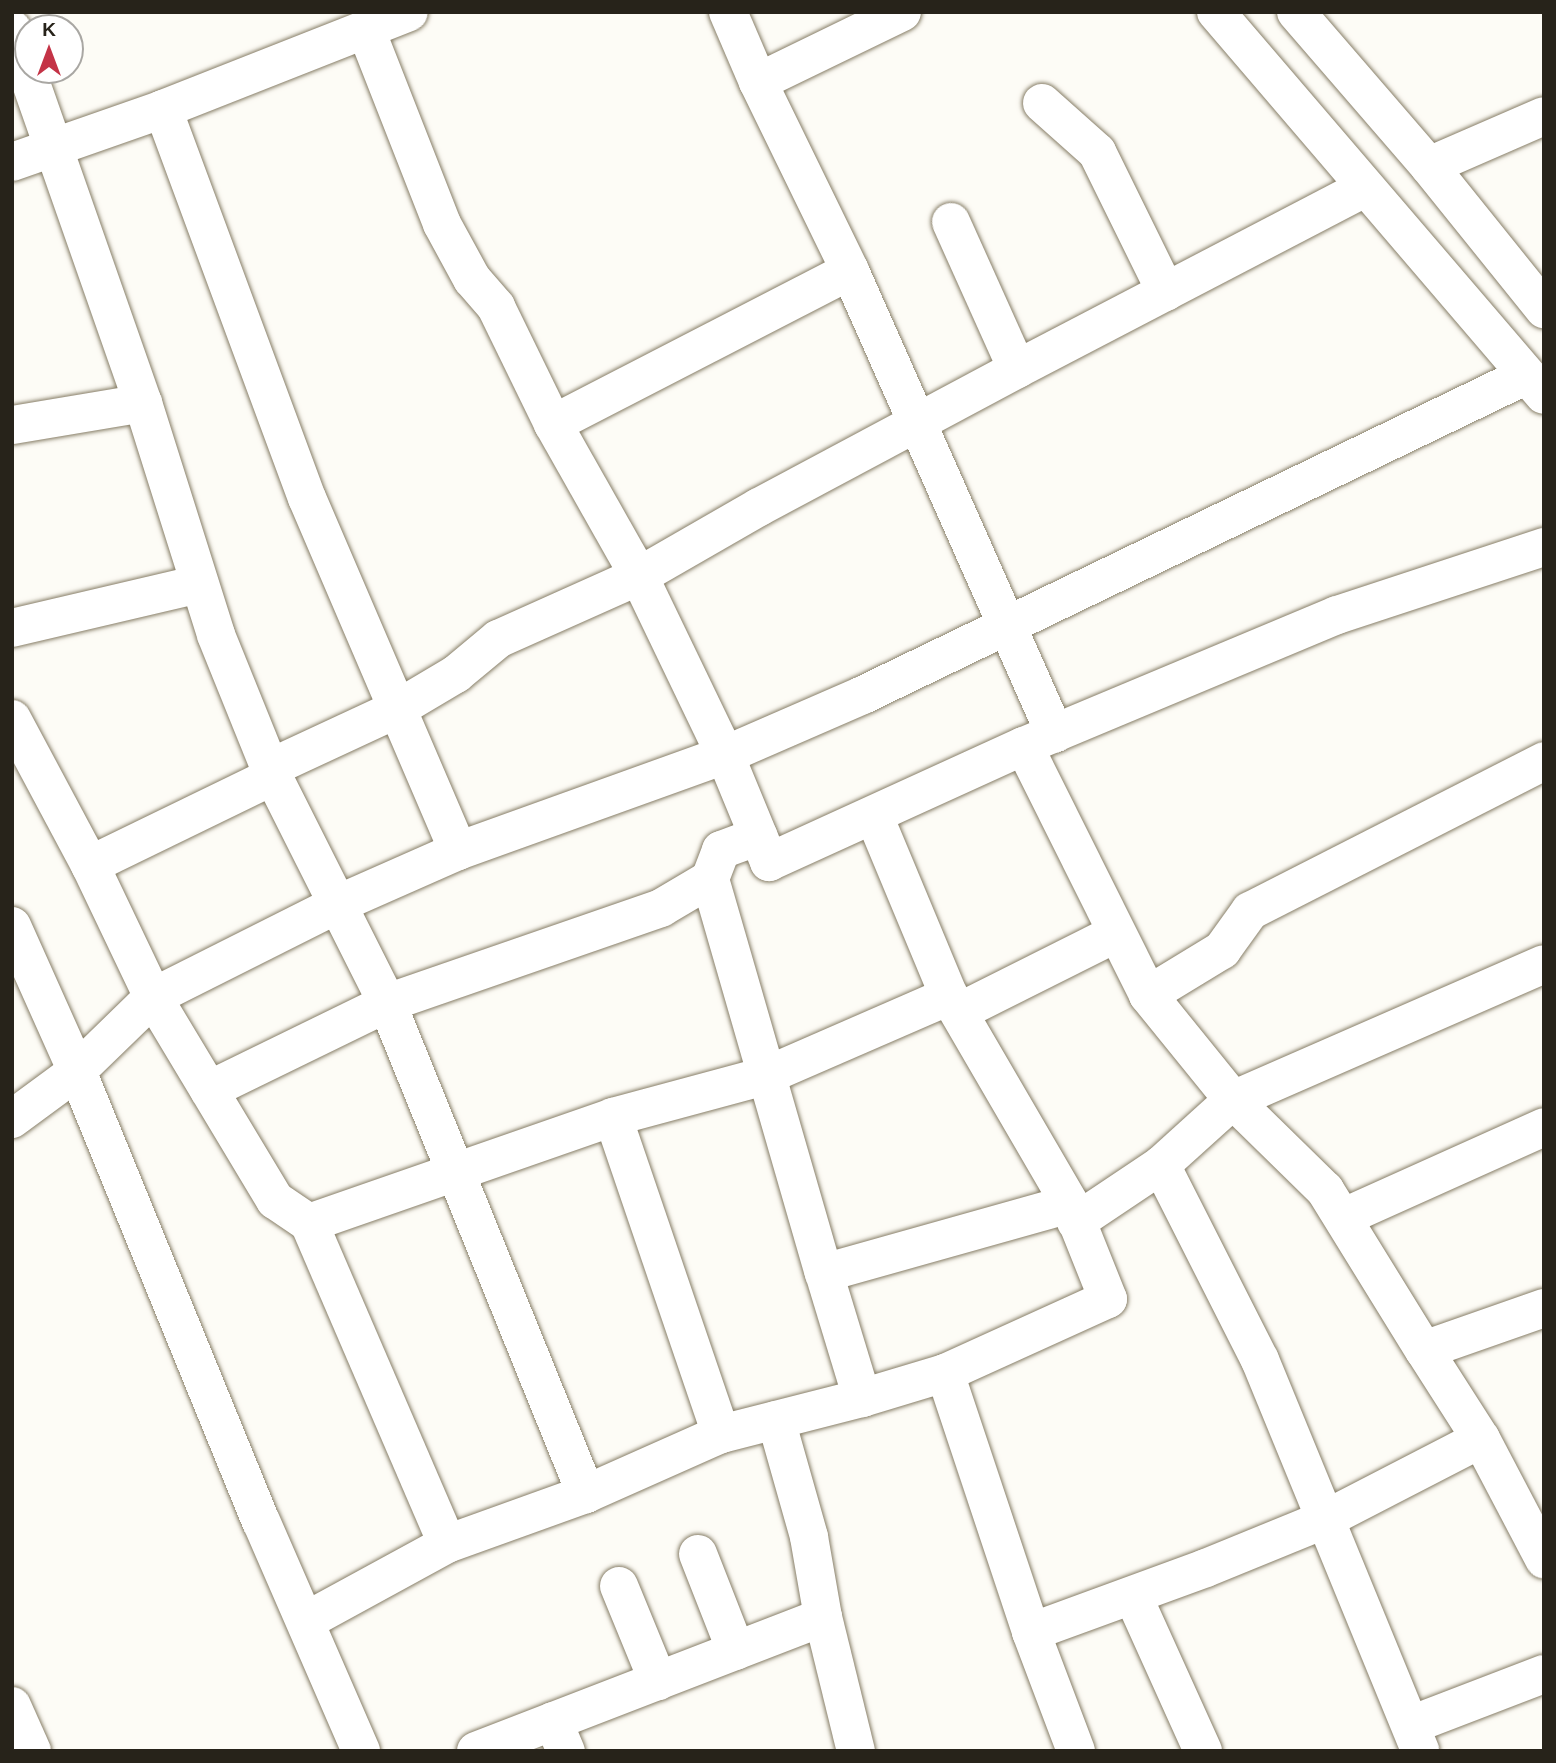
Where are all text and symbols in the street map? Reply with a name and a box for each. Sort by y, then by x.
north arrow [14,14,84,84]
text: K [42,19,56,40]

